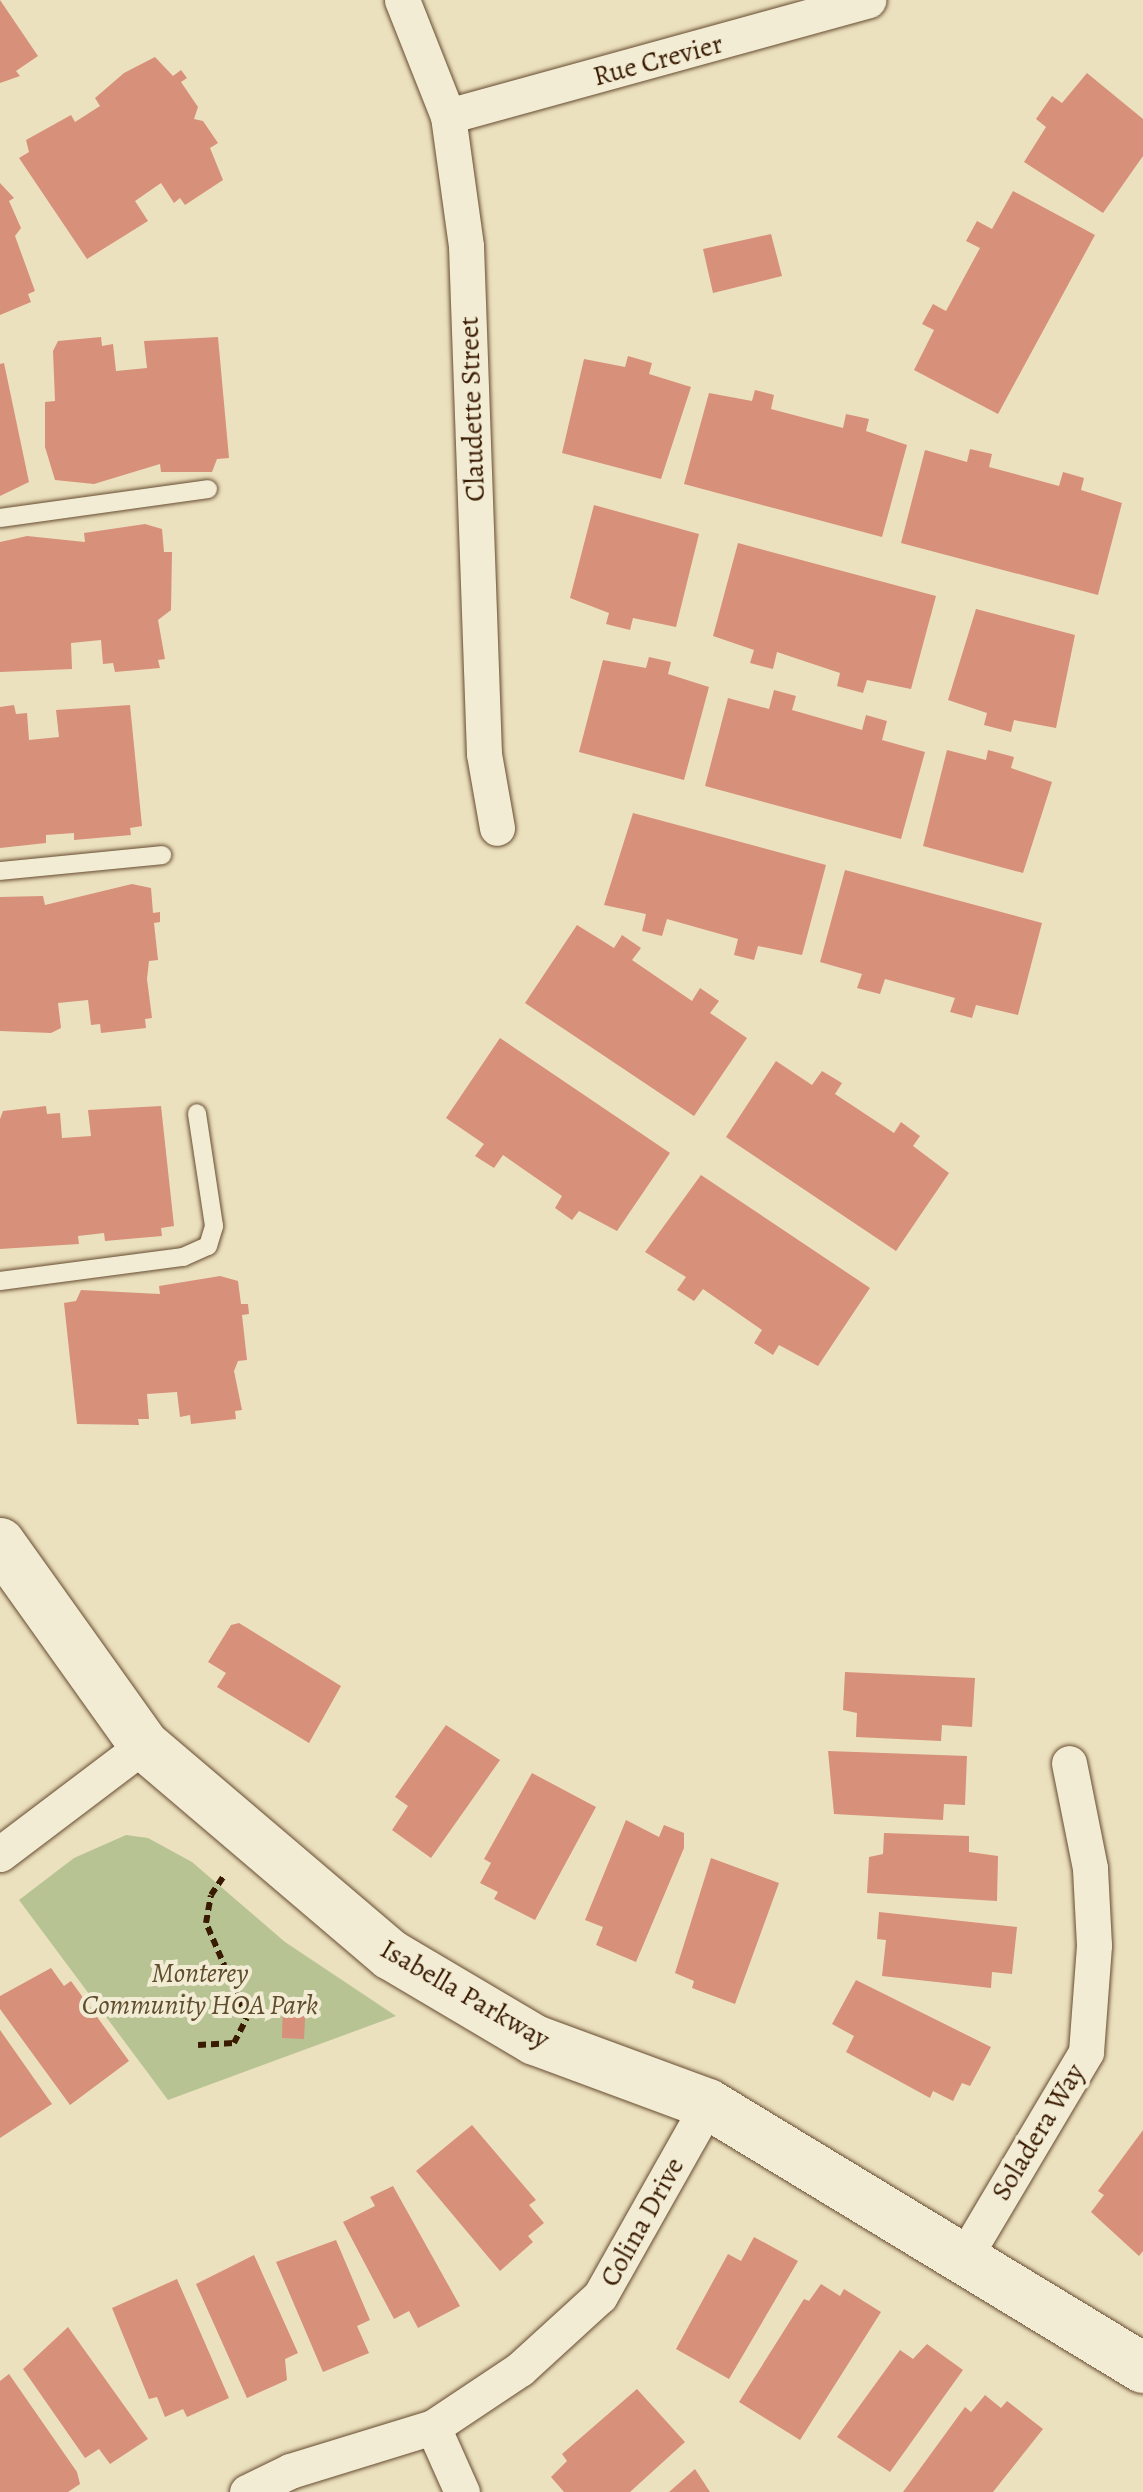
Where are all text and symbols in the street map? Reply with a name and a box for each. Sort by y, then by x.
street label: Rue Crevier [589,27,727,93]
street label: Claudette Street [452,316,492,502]
street label: Isabella Parkway [374,1932,556,2056]
park label: Monterey Community HOA Park [82,1956,318,2022]
street label: Soladera Way [984,2058,1092,2206]
street label: Colina Drive [593,2152,691,2292]

